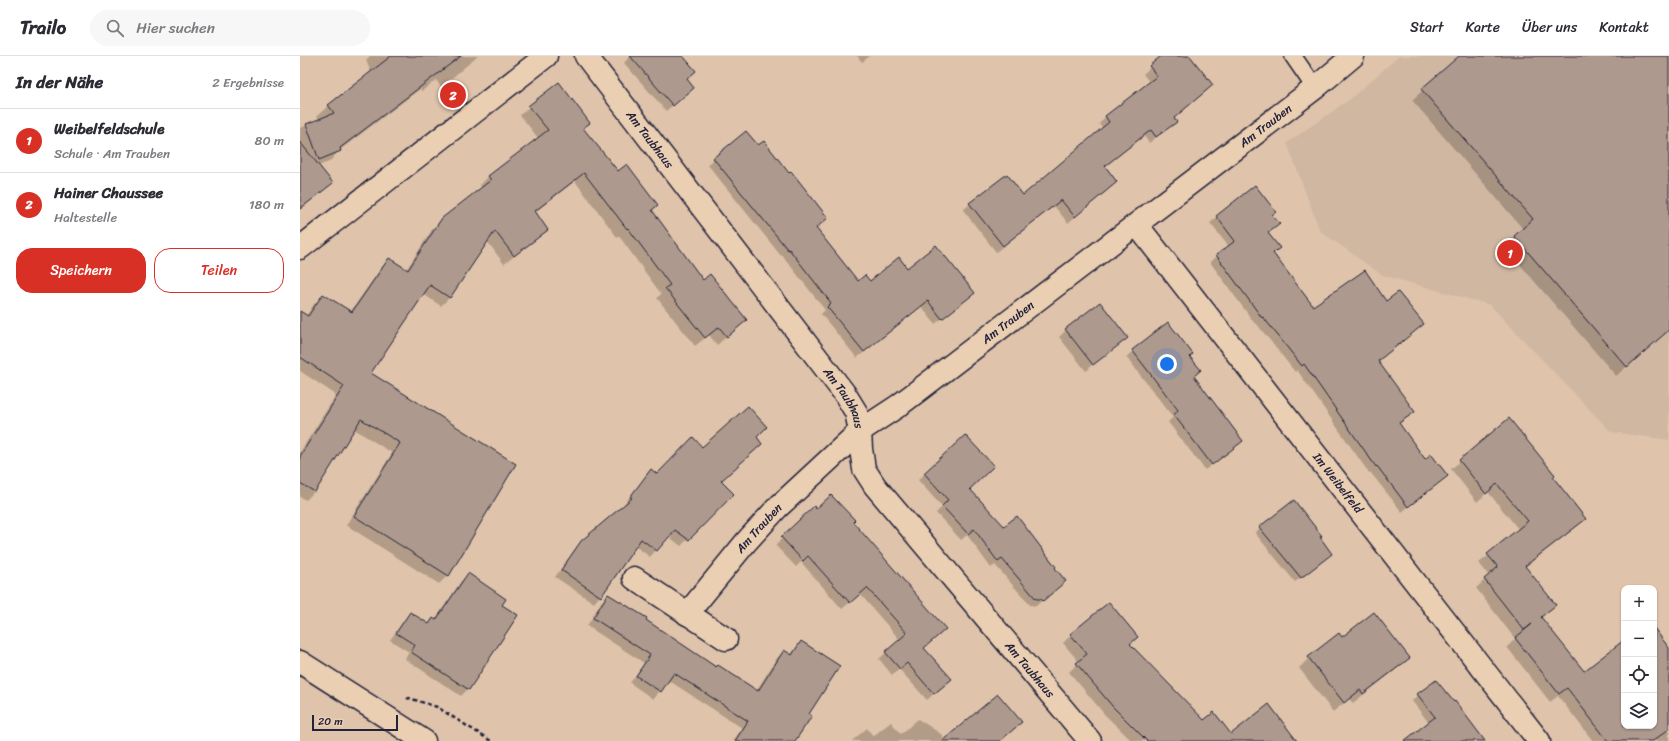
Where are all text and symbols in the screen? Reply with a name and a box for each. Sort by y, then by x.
search box [90,10,370,46]
text: Trailo [20,11,66,44]
text: Hier suchen [136,15,215,41]
text: Start [1410,15,1443,40]
text: Karte [1465,15,1500,40]
text: Über uns [1522,15,1577,40]
text: Kontakt [1599,15,1649,40]
icon: search [104,17,126,39]
text: In der Nähe [16,67,103,97]
text: 2 Ergebnisse [212,71,284,94]
pin: 2 [440,80,466,110]
street label: Am Trauben [1233,98,1297,154]
street label: Am Taubhaus [620,104,680,174]
text: Weibelfeldschule [54,116,165,142]
text: 1 [26,129,32,152]
text: 80 m [255,129,284,152]
text: Schule · Am Trauben [54,142,170,165]
text: Hainer Chaussee [54,180,163,206]
text: 2 [25,193,33,216]
text: 180 m [249,193,284,216]
text: Haltestelle [54,206,117,229]
pin: 1 [1497,238,1523,268]
button: Speichern [16,248,146,293]
button: Teilen [154,248,284,293]
street label: Am Trauben [976,294,1040,350]
your location [1157,354,1177,374]
street label: Am Taubhaus [817,362,870,431]
street label: Im Weibelfeld [1306,447,1369,519]
street label: Am Trauben [729,497,788,559]
map controls [1621,585,1657,729]
button: + [1621,585,1657,621]
button: − [1621,621,1657,657]
street label: Am Taubhaus [999,635,1061,703]
button: locate [1621,657,1657,693]
button: layers [1621,693,1657,729]
text: 20 m [318,712,343,731]
scale bar [312,713,398,732]

